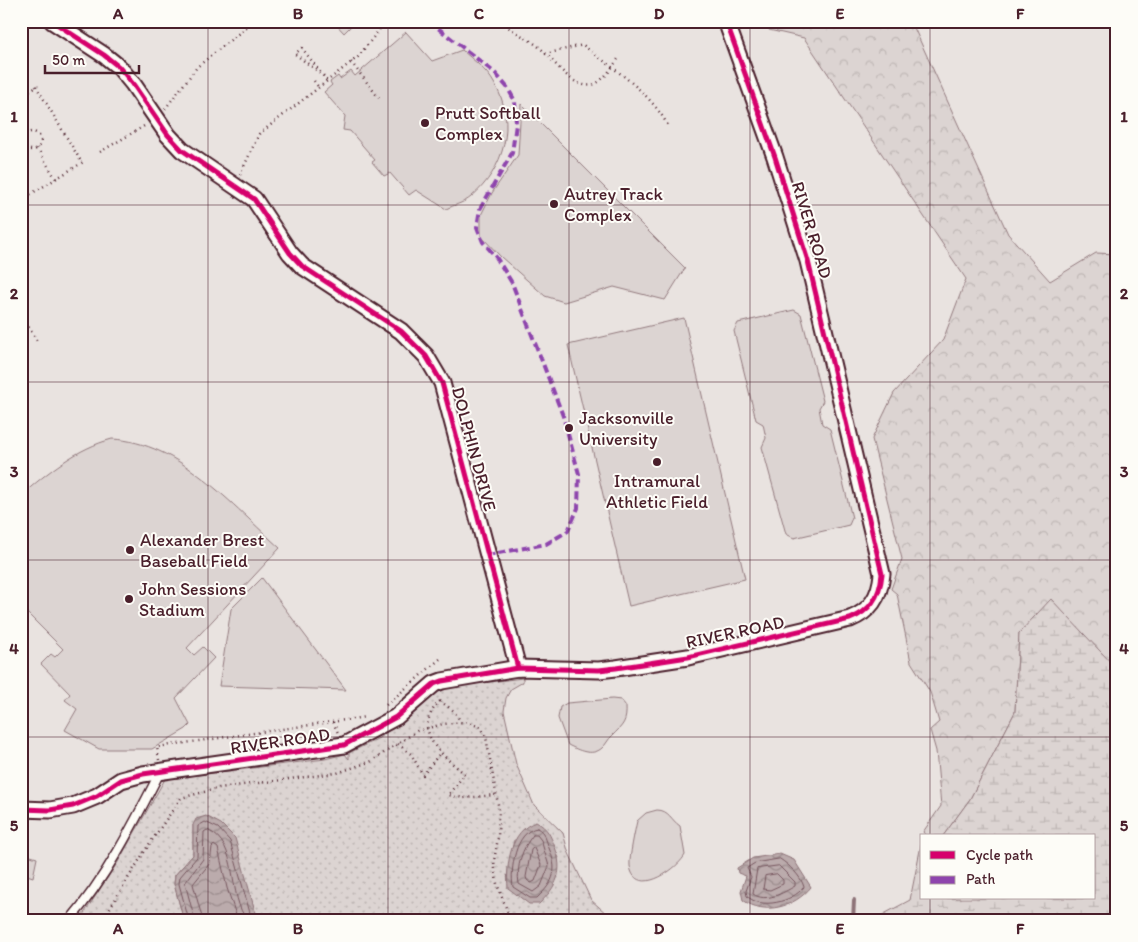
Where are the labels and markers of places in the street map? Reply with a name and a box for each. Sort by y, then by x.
place label: Prutt Softball Complex [435,102,541,145]
marker: Prutt Softball Complex [419,117,431,129]
place label: Autrey Track Complex [564,183,663,226]
marker: Autrey Track Complex [548,198,560,210]
place label: Jacksonville University [579,407,674,450]
marker: Jacksonville University [563,422,575,434]
marker: Intramural Athletic Field [651,456,663,468]
place label: Intramural Athletic Field [606,470,708,513]
place label: Alexander Brest Baseball Field [140,529,265,572]
marker: Alexander Brest Baseball Field [124,544,136,556]
place label: John Sessions Stadium [139,578,246,621]
marker: John Sessions Stadium [123,593,135,605]

